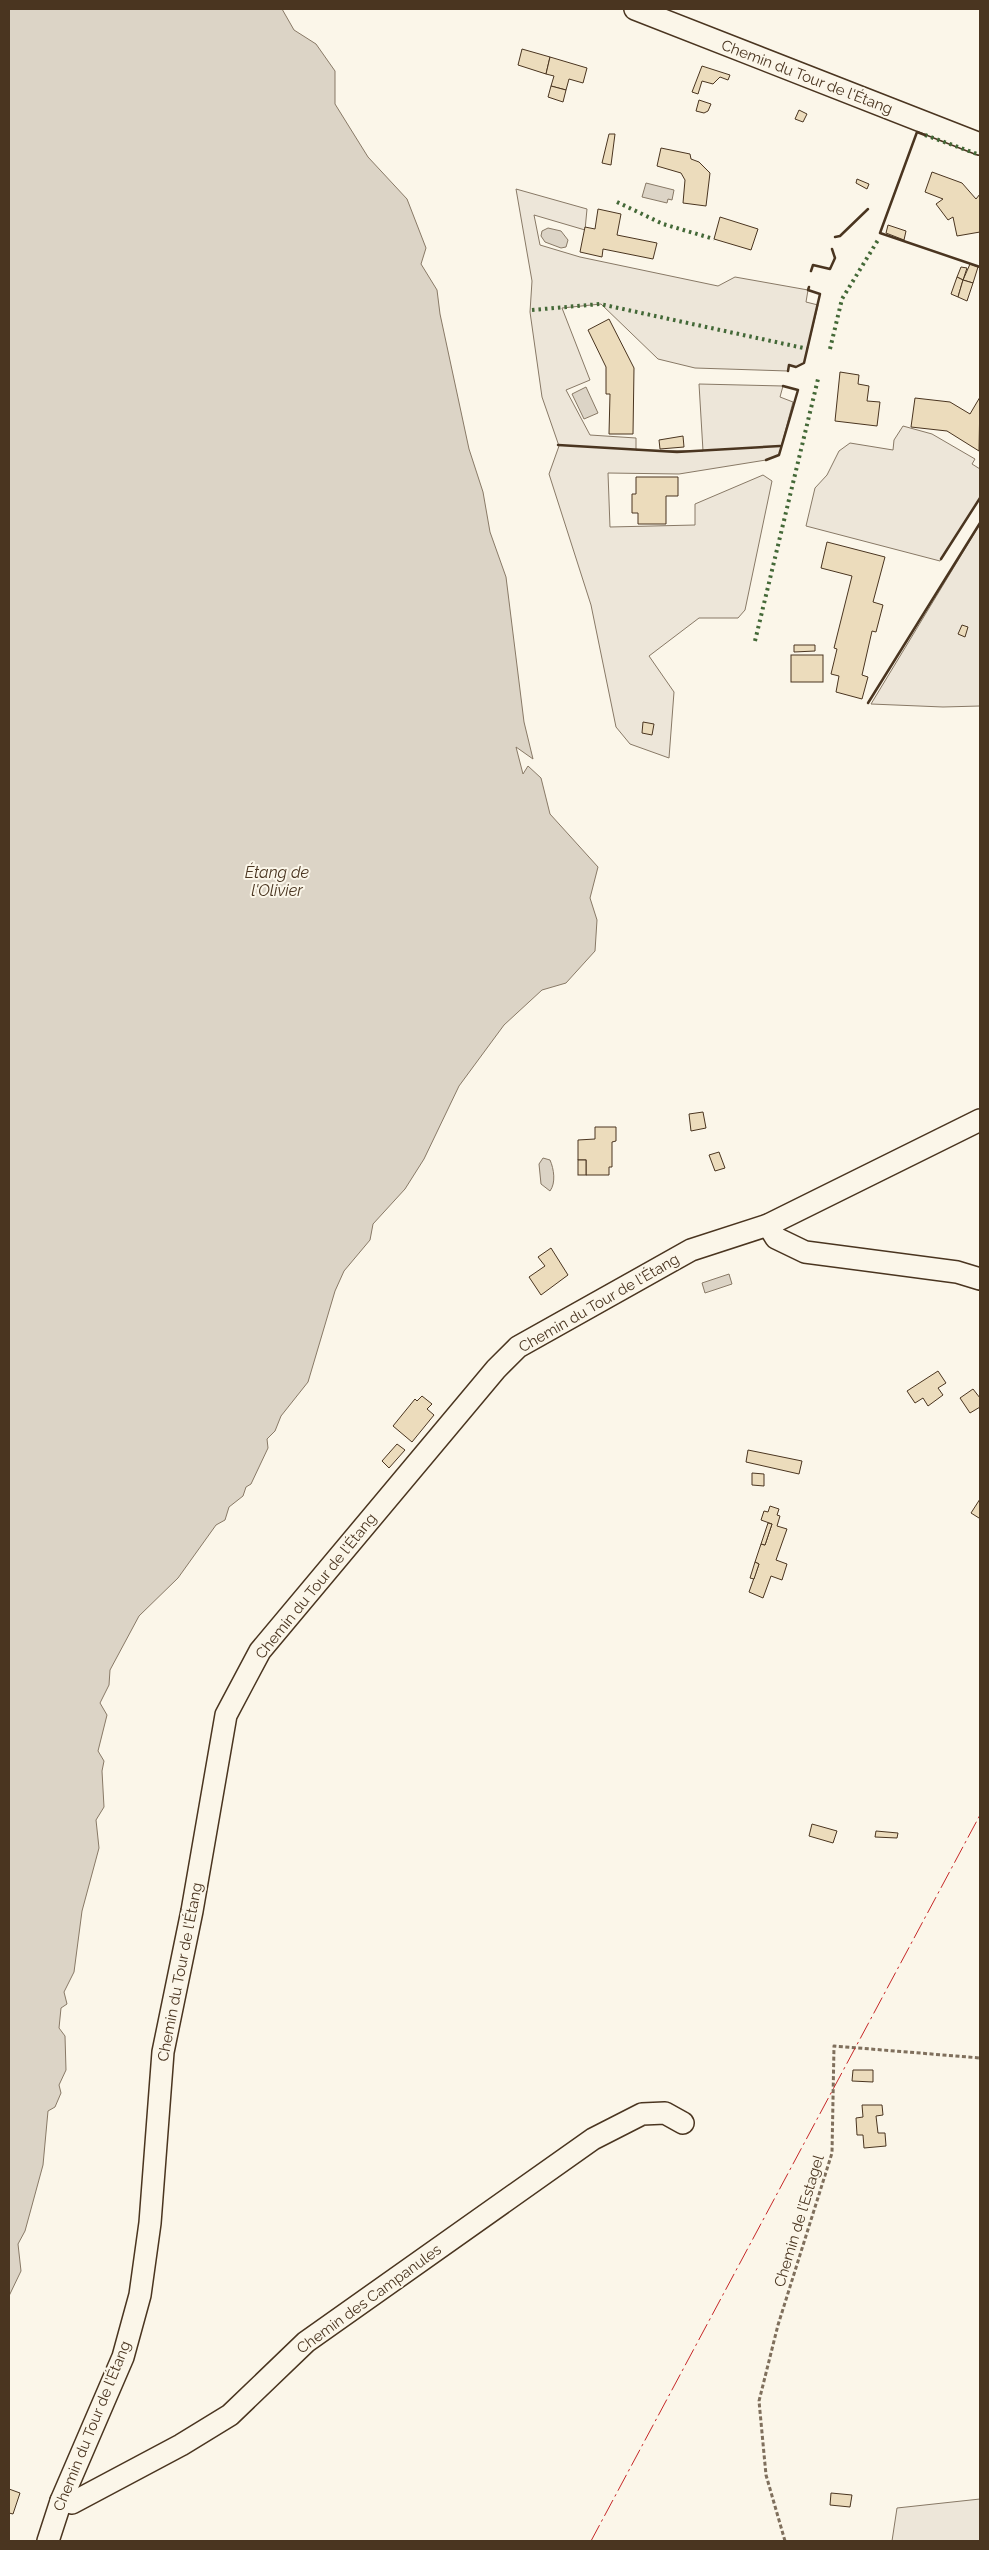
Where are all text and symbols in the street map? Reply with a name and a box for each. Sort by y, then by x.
street label: Chemin du Tour de l'Étang [719,36,895,118]
water label: Étang de l'Olivier [245,862,310,900]
street label: Chemin du Tour de l'Étang [516,1250,682,1356]
street label: Chemin du Tour de l'Étang [252,1510,380,1662]
street label: Chemin du Tour de l'Étang [154,1881,206,2063]
street label: Chemin de l’Estagel [770,2152,828,2289]
street label: Chemin des Campanules [293,2241,445,2357]
street label: Chemin du Tour de l'Étang [50,2338,134,2514]

